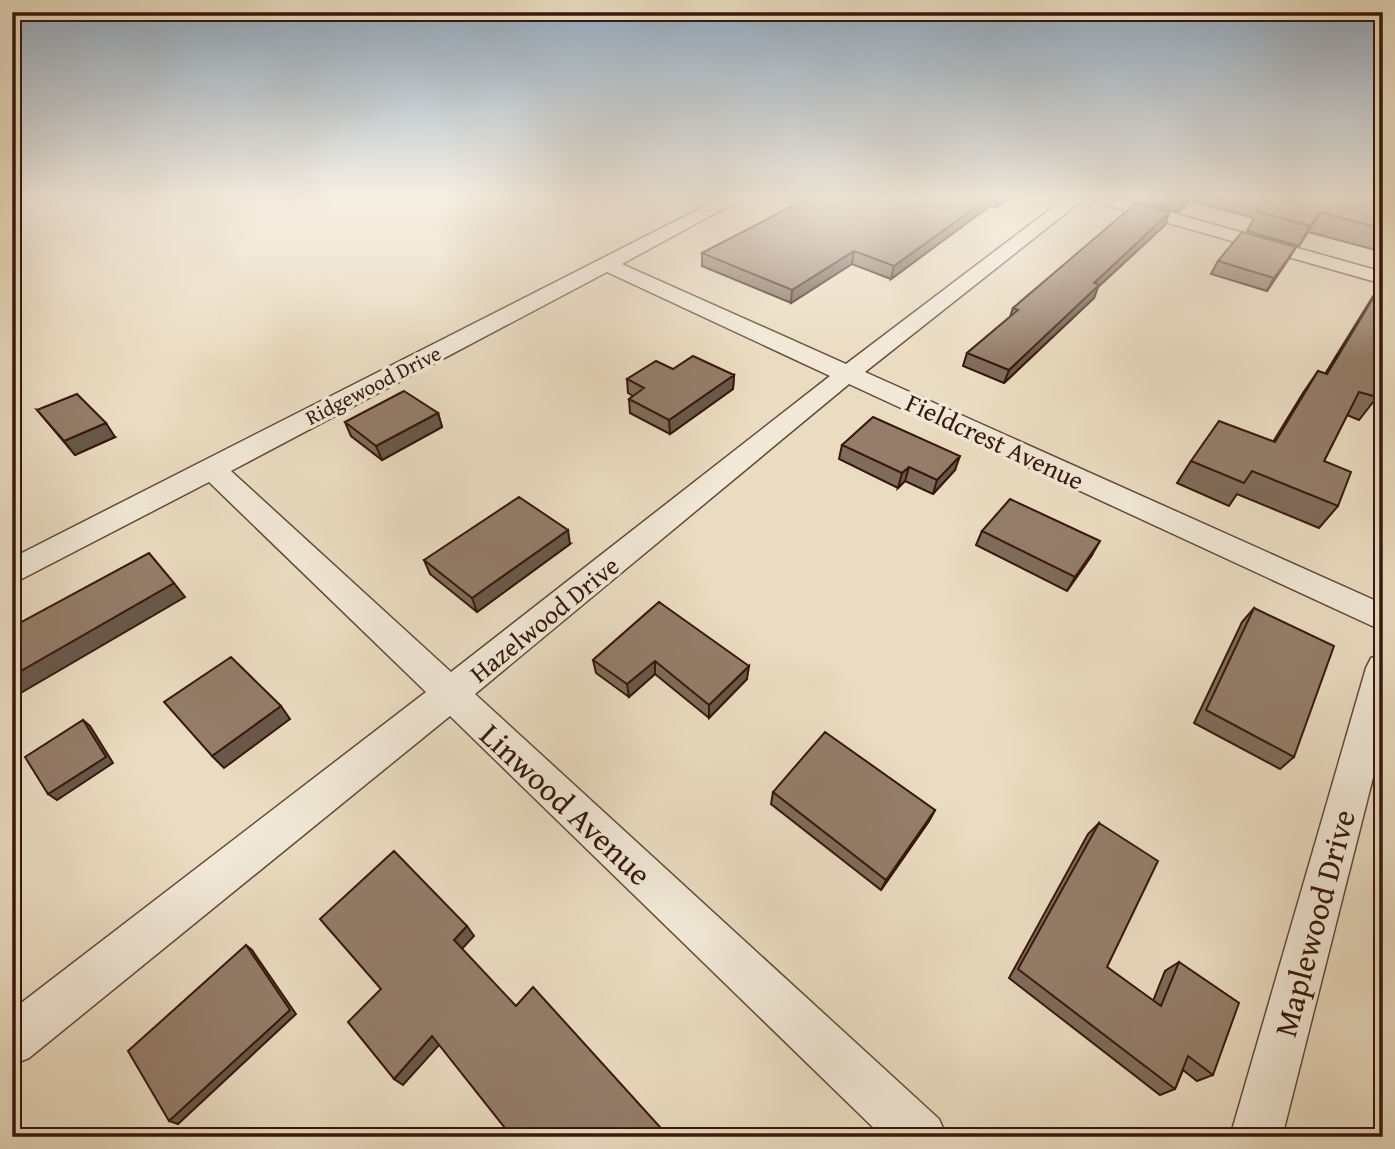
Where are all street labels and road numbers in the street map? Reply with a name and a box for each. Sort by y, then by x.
street label: Ridgewood Drive [300,337,446,433]
street label: Fieldcrest Avenue [900,383,1090,499]
street label: Hazelwood Drive [461,546,627,692]
street label: Linwood Avenue [470,712,662,896]
street label: Maplewood Drive [1261,804,1367,1042]

